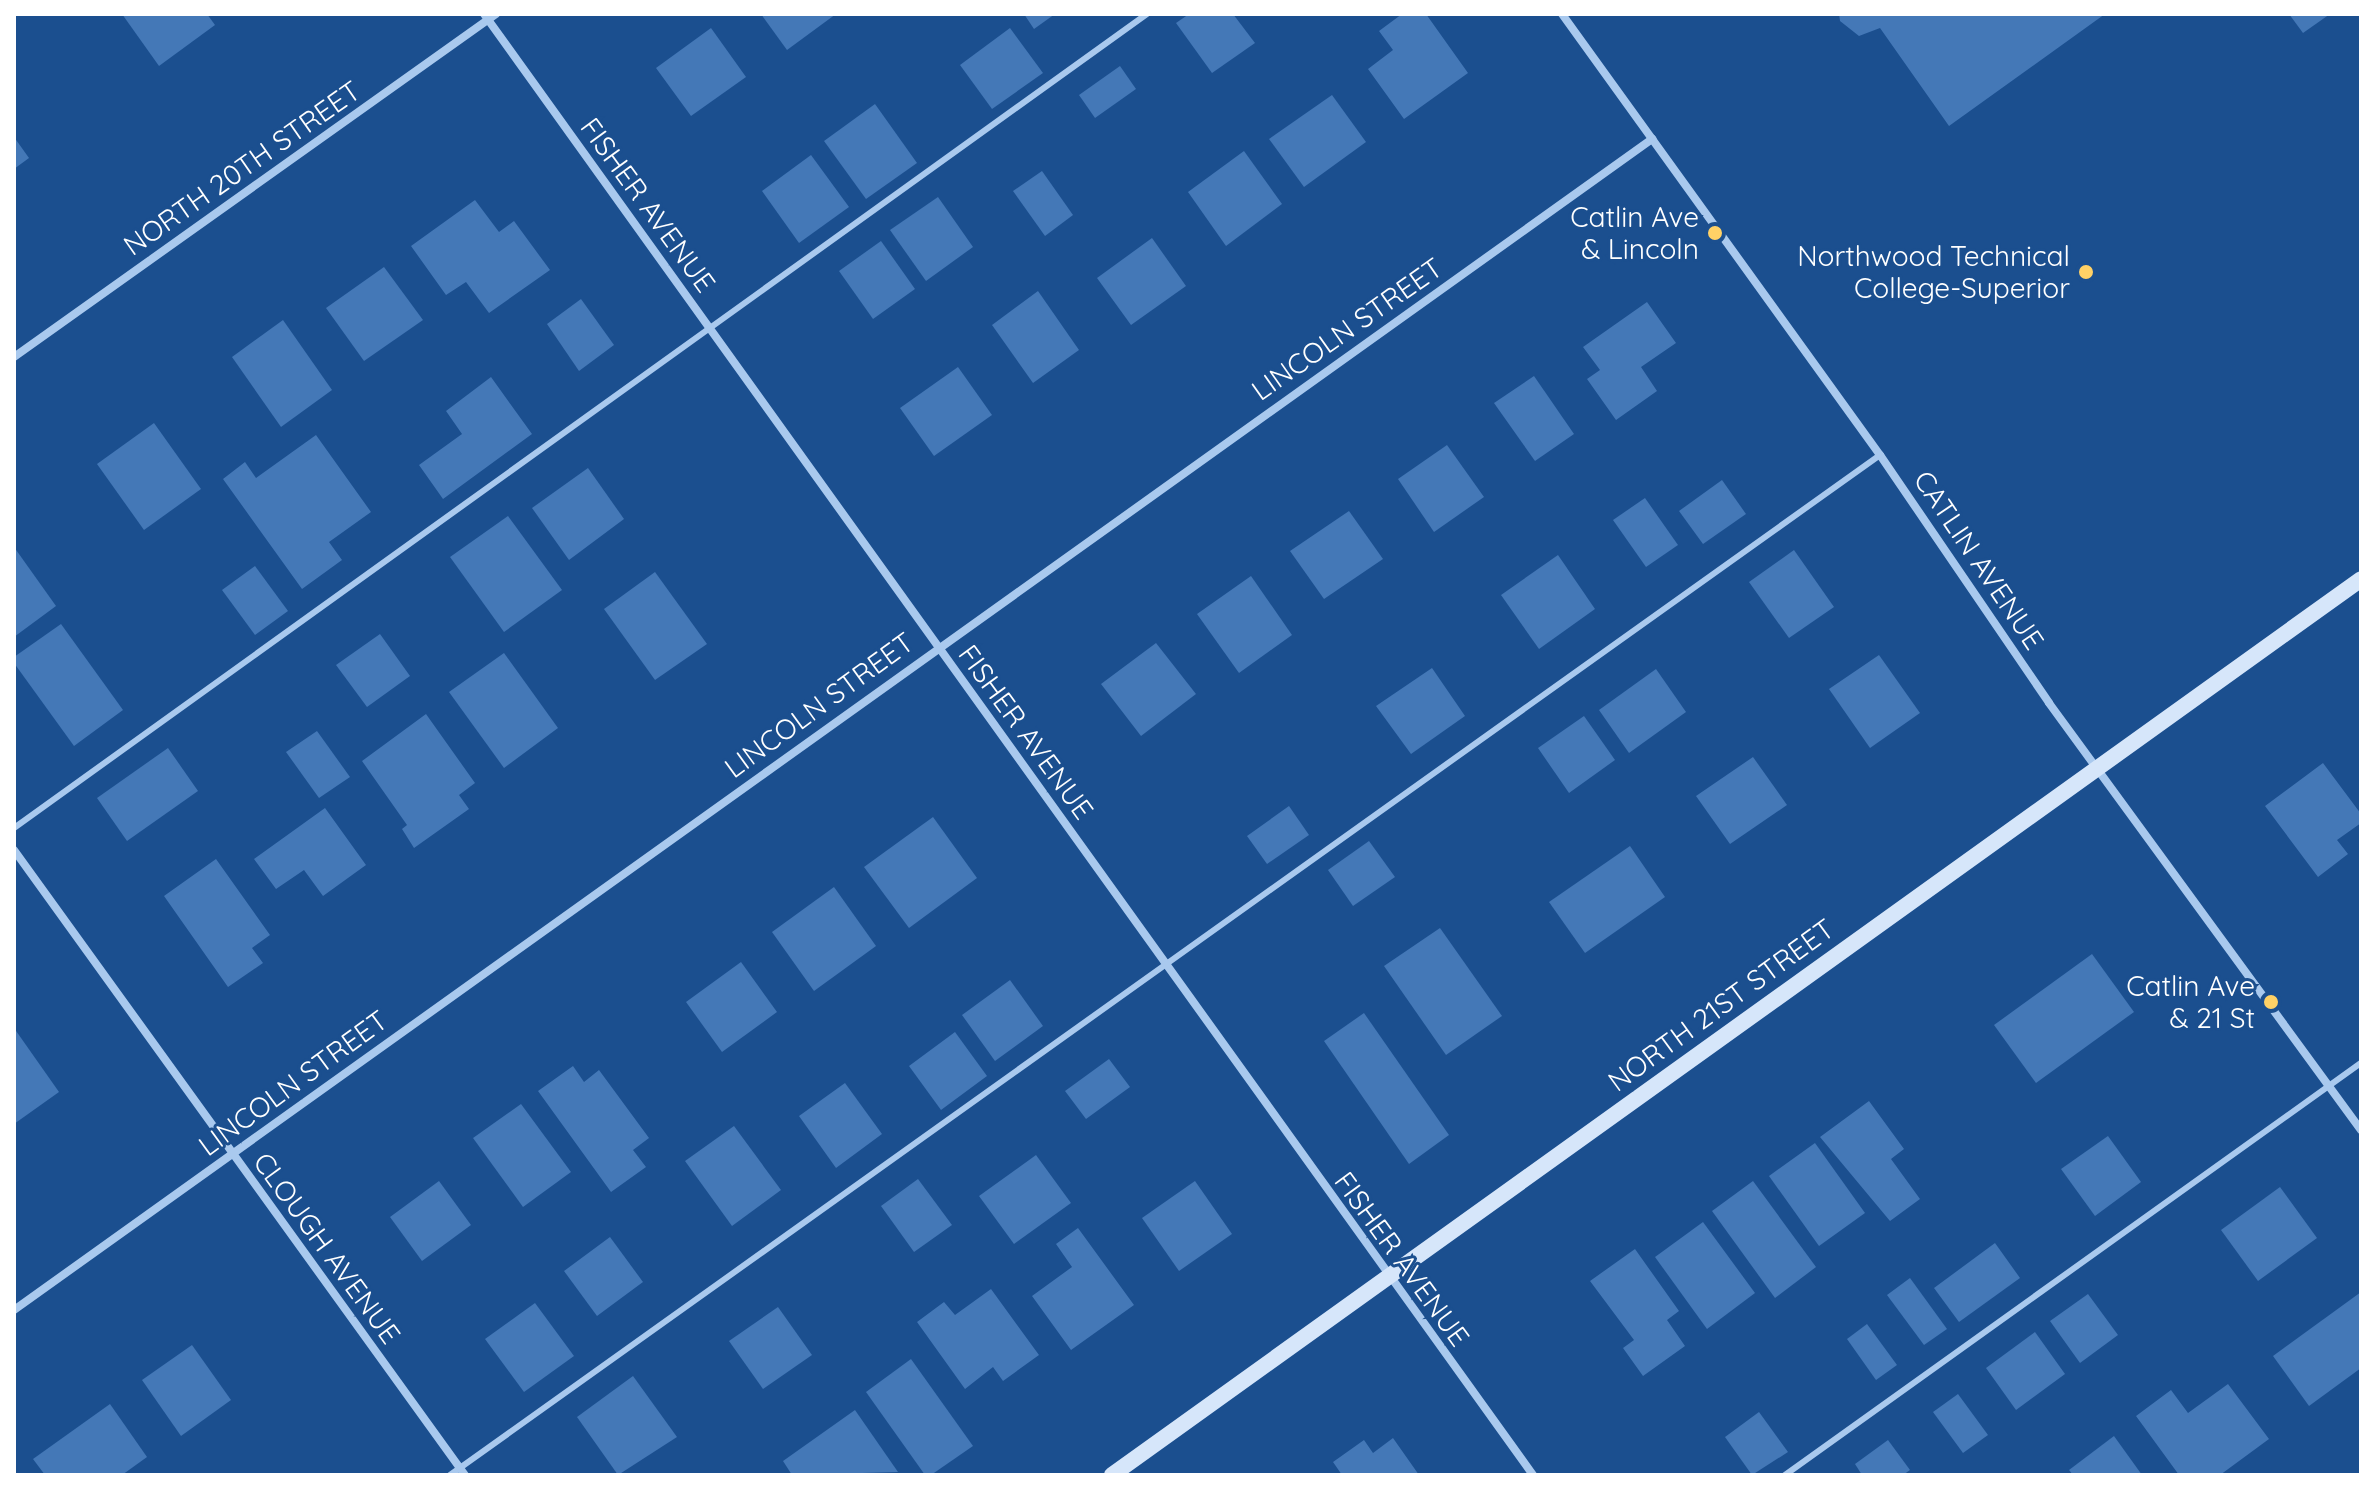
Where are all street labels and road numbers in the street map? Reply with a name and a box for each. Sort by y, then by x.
street label: NORTH 20TH STREET [117,74,367,262]
street label: FISHER AVENUE [573,111,723,299]
street label: LINCOLN STREET [1245,251,1449,407]
street label: CATLIN AVENUE [1907,464,2051,656]
street label: LINCOLN STREET [718,625,920,785]
street label: FISHER AVENUE [951,638,1101,826]
street label: NORTH 21ST STREET [1601,912,1841,1098]
street label: LINCOLN STREET [192,1003,394,1163]
street label: CLOUGH AVENUE [246,1146,408,1350]
street label: FISHER AVENUE [1327,1165,1477,1353]

